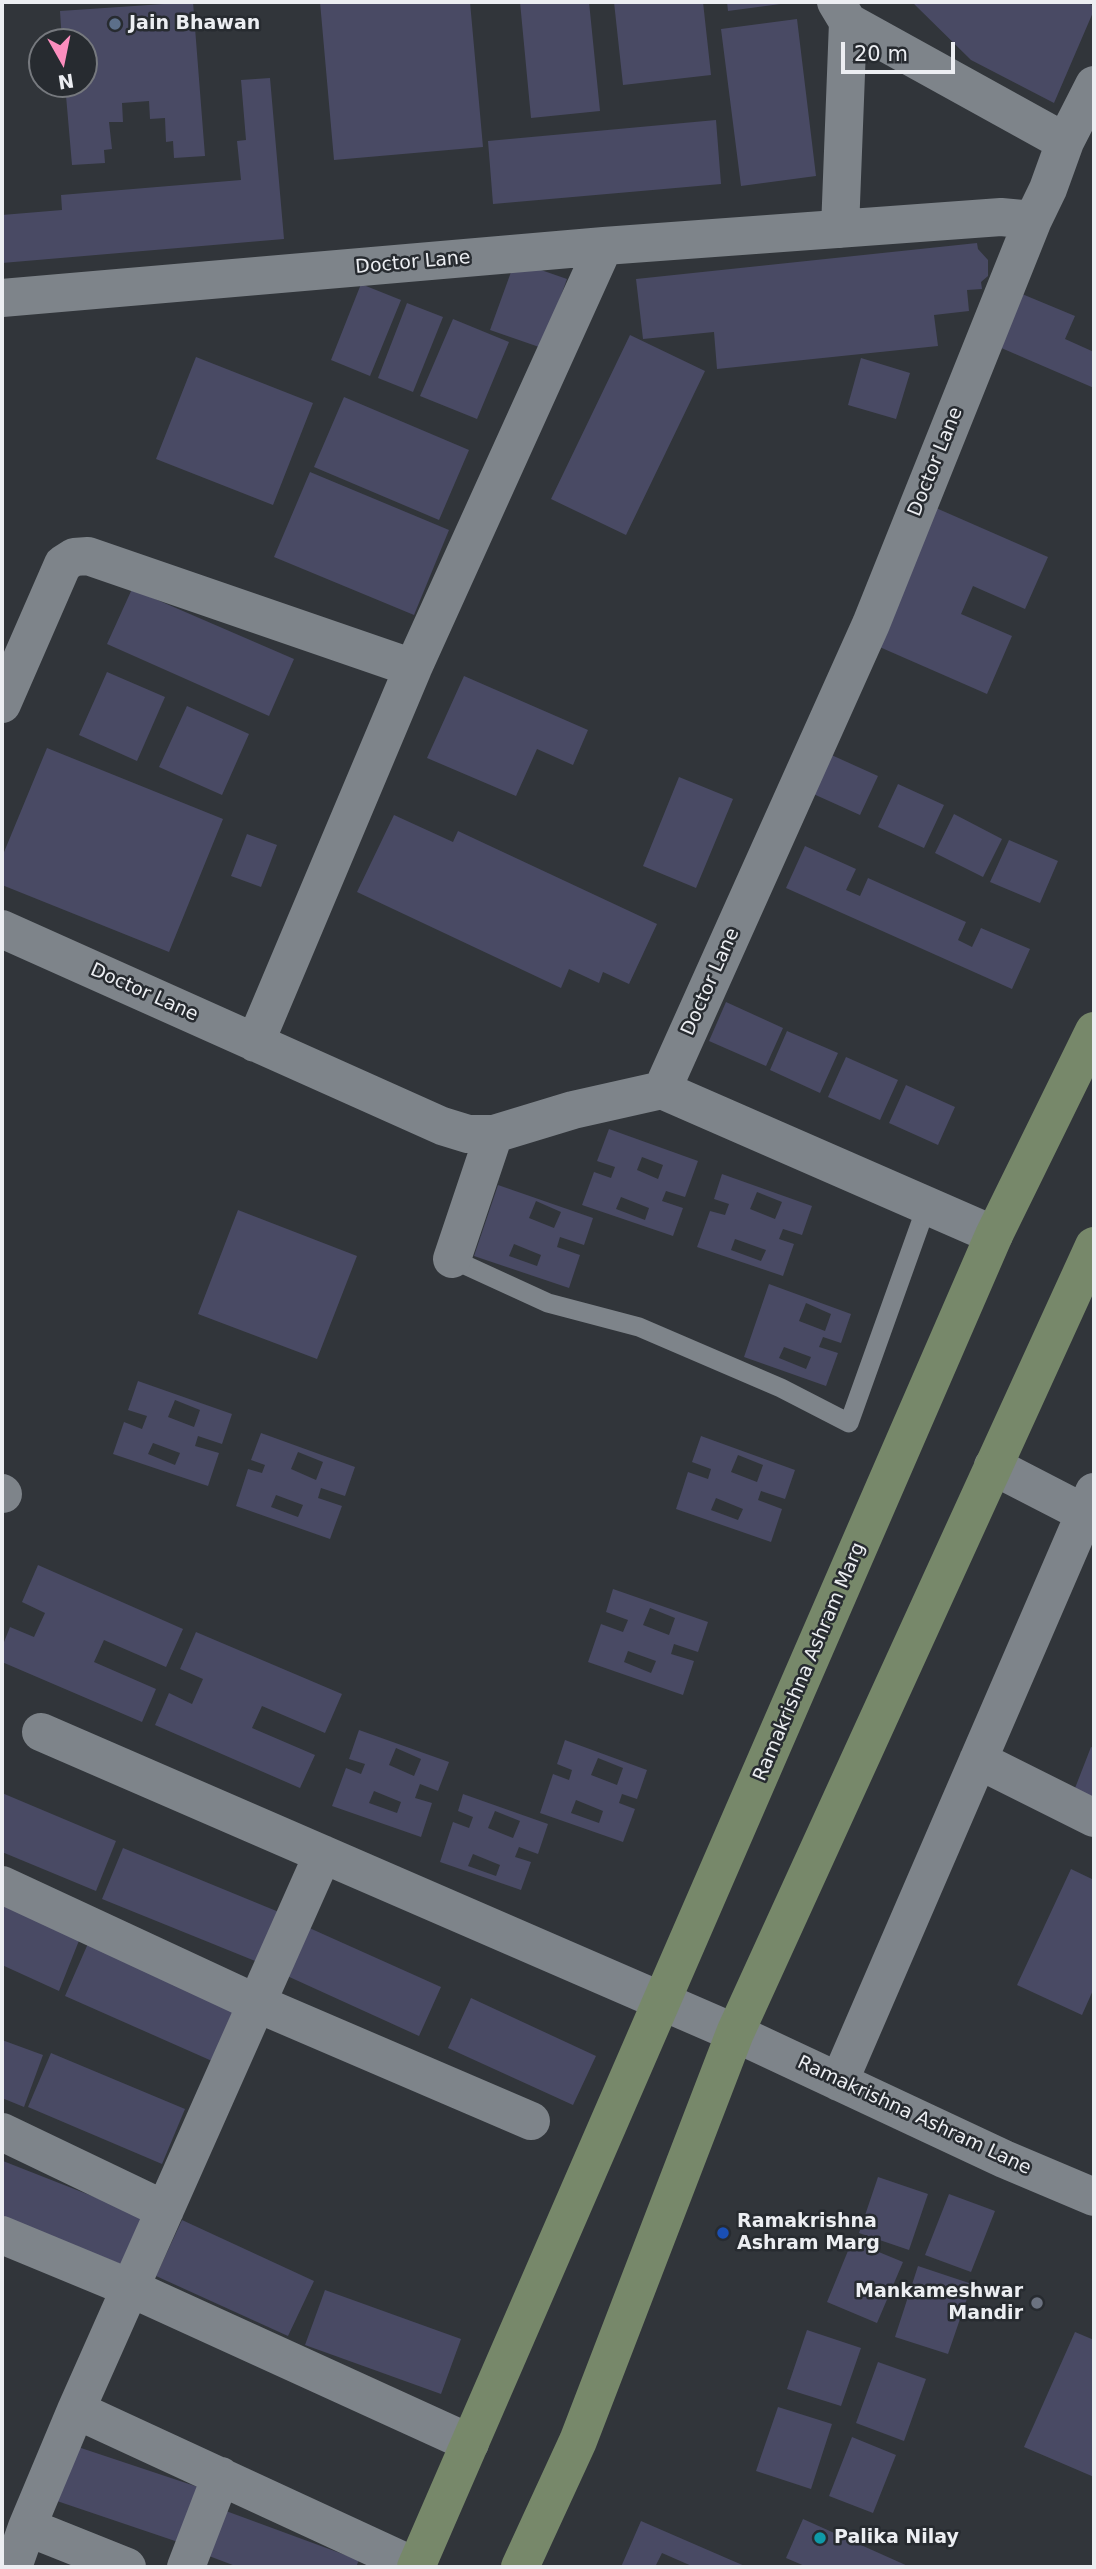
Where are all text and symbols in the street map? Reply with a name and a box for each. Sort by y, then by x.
place label: Jain Bhawan [129,13,260,35]
marker: Jain Bhawan [107,16,123,32]
north arrow [28,28,98,98]
scale bar [844,28,958,72]
text: 20 m [854,42,908,66]
text: N [56,70,76,94]
street label: Doctor Lane [354,247,472,279]
street label: Doctor Lane [904,404,968,520]
street label: Doctor Lane [677,925,745,1039]
street label: Doctor Lane [87,959,201,1027]
street label: Ramakrishna Ashram Marg [749,1539,871,1785]
street label: Ramakrishna Ashram Lane [794,2052,1034,2180]
place label: Ramakrishna Ashram Marg [737,2211,880,2255]
marker: Ramakrishna Ashram Marg [715,2225,731,2241]
place label: Mankameshwar Mandir [855,2281,1023,2325]
marker: Mankameshwar Mandir [1029,2295,1045,2311]
place label: Palika Nilay [834,2527,959,2549]
marker: Palika Nilay [812,2530,828,2546]

